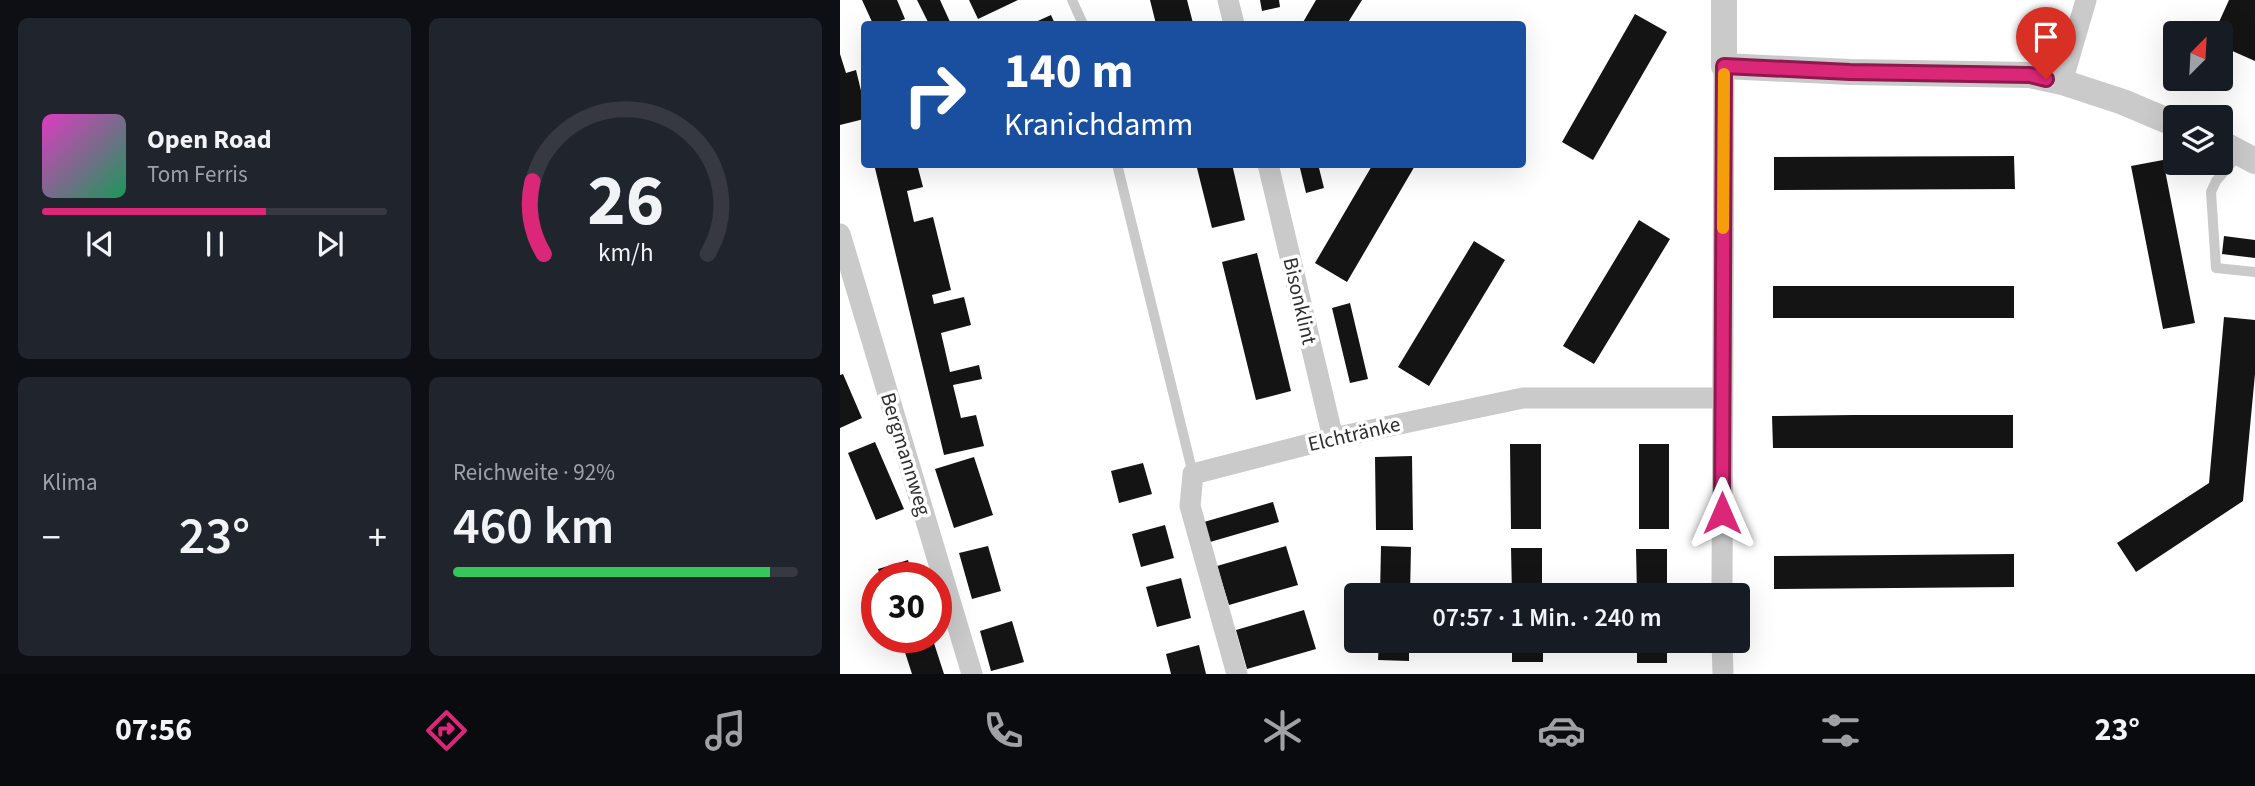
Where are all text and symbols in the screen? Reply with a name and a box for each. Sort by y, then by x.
pin [2016,7,2076,79]
icon: arrive [2027,18,2065,56]
north arrow [2163,21,2233,91]
map controls [2163,21,2233,175]
text: 140 m [1004,37,1133,107]
icon: right [889,49,980,140]
text: Kranichdamm [1004,102,1193,148]
button: layers [2163,105,2233,175]
text: Open Road [147,121,272,158]
text: 26 [587,150,664,254]
text: Tom Ferris [147,158,248,191]
icon: previous [81,225,119,263]
icon: pause [196,225,234,263]
icon: next [311,225,349,263]
text: km/h [598,235,653,271]
street label: Bisonklint [1275,254,1325,348]
street label: Bergmannweg [873,389,939,520]
street label: Elchtränke [1305,409,1403,459]
text: Reichweite · 92% [453,456,615,489]
text: Klima [42,466,98,499]
position arrow [1685,476,1759,550]
text: 460 km [453,490,614,564]
text: 23° [179,500,250,574]
text: − [42,511,61,565]
text: + [368,511,387,565]
speed limit sign: 30 [861,562,952,653]
text: 07:57 · 1 Min. · 240 m [1432,599,1662,636]
icon: directions [422,706,471,755]
icon: music [701,706,750,755]
icon: phone [979,706,1028,755]
icon: climate [1258,706,1307,755]
icon: car [1537,706,1586,755]
icon: filters [1816,706,1865,755]
text: 07:56 [115,707,192,753]
text: 23° [2095,707,2140,753]

